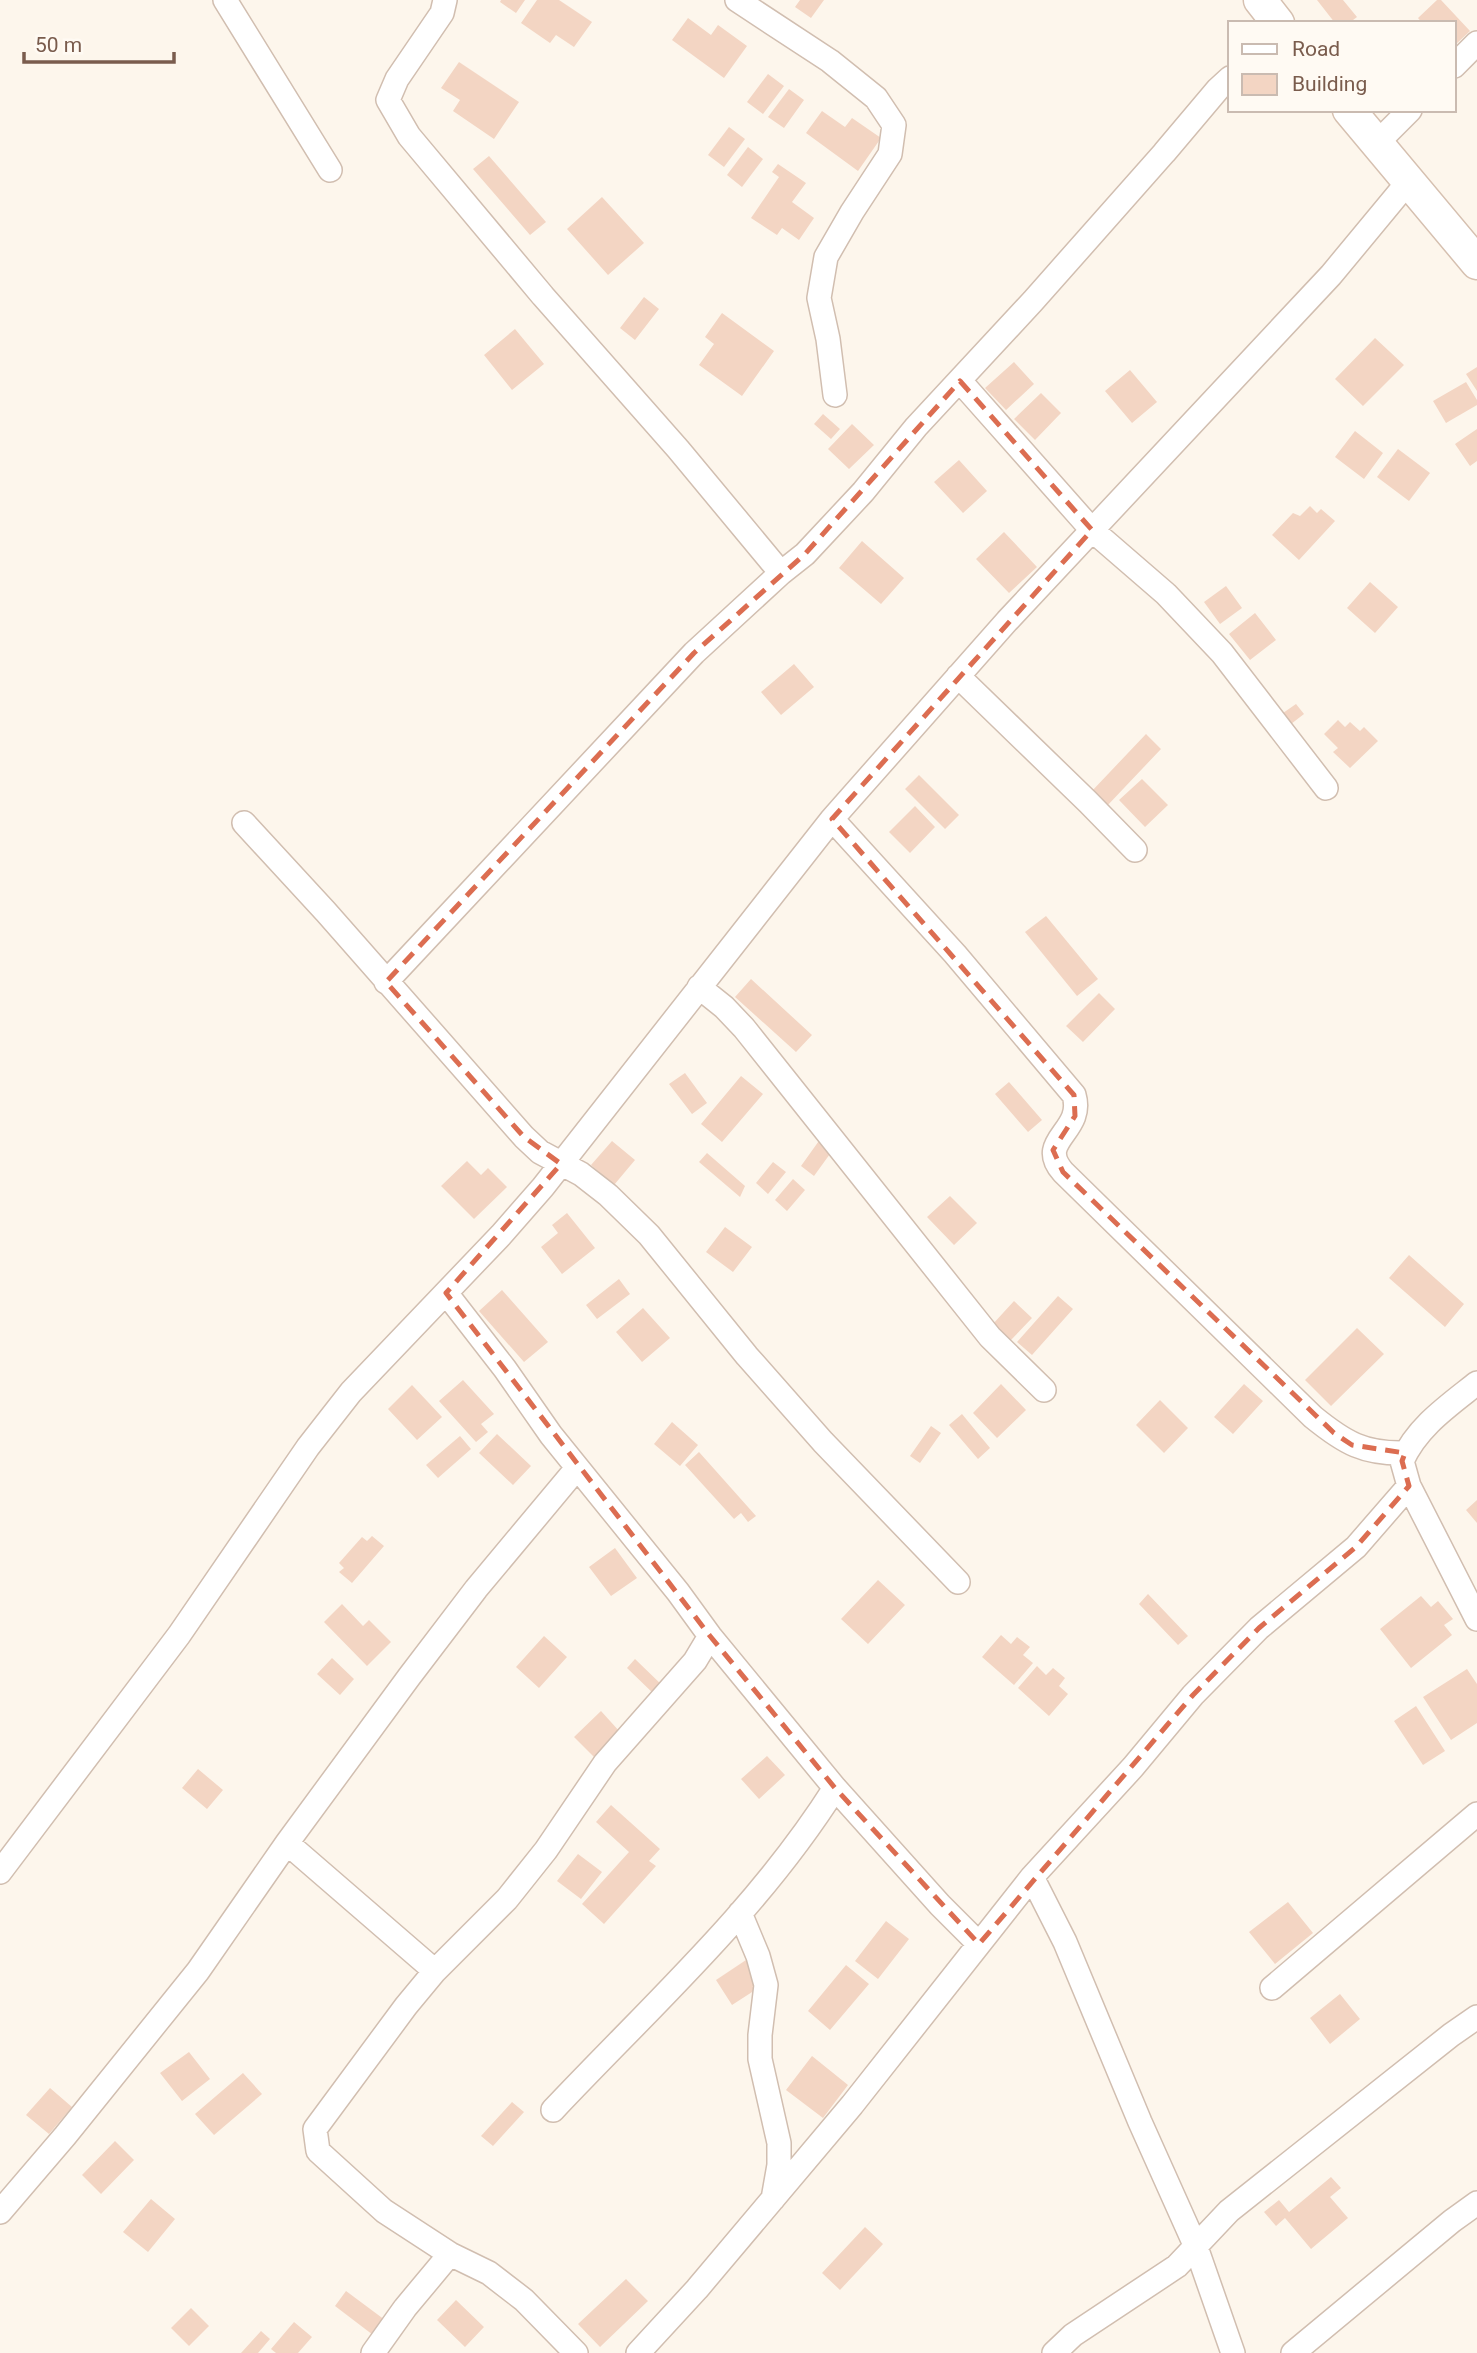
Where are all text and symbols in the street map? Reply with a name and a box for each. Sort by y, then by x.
scale bar [24,21,175,65]
legend [1228,21,1456,112]
text: 50 m [35,33,82,57]
text: Road [1292,37,1340,61]
text: Building [1292,72,1367,96]

